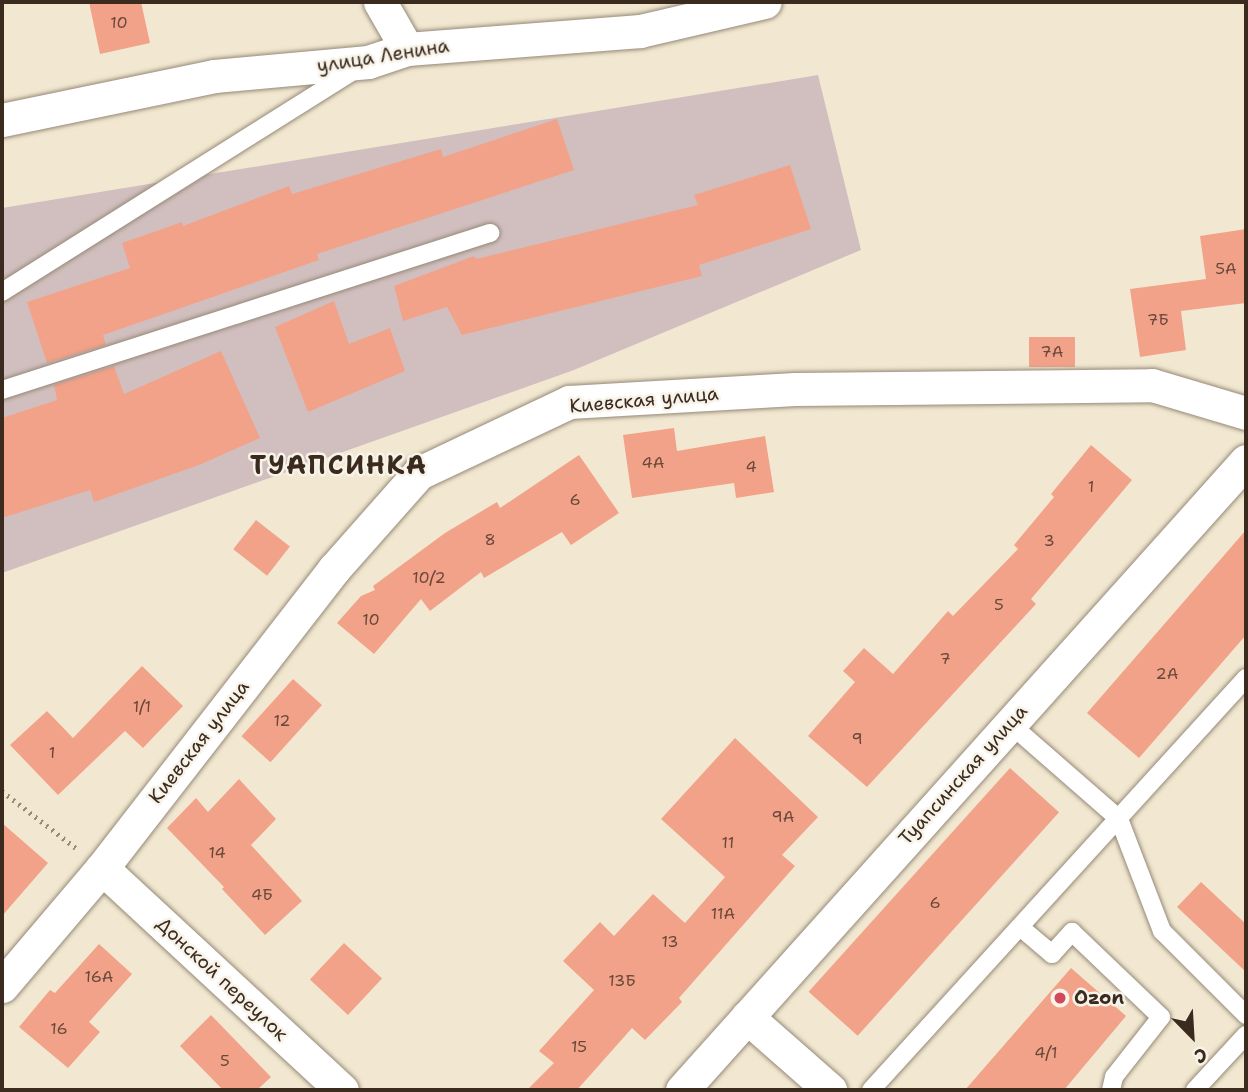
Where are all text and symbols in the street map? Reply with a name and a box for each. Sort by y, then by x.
house number: 10 [110,13,128,33]
street label: улица Ленина [315,34,451,78]
house number: 5А [1215,259,1237,279]
house number: 7Б [1147,310,1169,330]
house number: 7А [1041,342,1063,362]
street label: Киевская улица [568,382,720,418]
district label: ТУАПСИНКА [251,449,427,481]
house number: 4А [642,453,664,473]
house number: 4 [745,457,757,477]
house number: 1 [1088,477,1094,497]
house number: 6 [569,490,581,510]
house number: 8 [484,530,496,550]
house number: 3 [1043,531,1055,551]
house number: 10/2 [412,568,446,588]
house number: 5 [994,595,1004,615]
house number: 10 [362,610,380,630]
house number: 7 [939,649,951,669]
house number: 2А [1156,664,1178,684]
street label: Киевская улица [144,676,254,808]
house number: 1/1 [133,697,151,717]
street label: Туапсинская улица [894,700,1032,850]
house number: 12 [273,711,291,731]
house number: 9 [851,729,863,749]
house number: 1 [49,743,55,763]
house number: 9А [772,807,794,827]
house number: 11 [722,833,734,853]
house number: 14 [208,843,226,863]
house number: 4Б [251,885,273,905]
house number: 6 [929,893,941,913]
house number: 11А [711,904,735,924]
street label: Донской переулок [152,912,292,1046]
house number: 13 [661,932,679,952]
house number: 16А [85,967,113,987]
house number: 13Б [608,971,636,991]
place label: Ozon [1074,987,1124,1009]
marker: Ozon [1052,990,1068,1006]
north arrow [1157,1001,1227,1071]
house number: 16 [50,1019,68,1039]
house number: 15 [571,1037,587,1057]
text: С [1190,1042,1211,1069]
house number: 4/1 [1034,1043,1058,1063]
house number: 5 [220,1051,230,1071]

